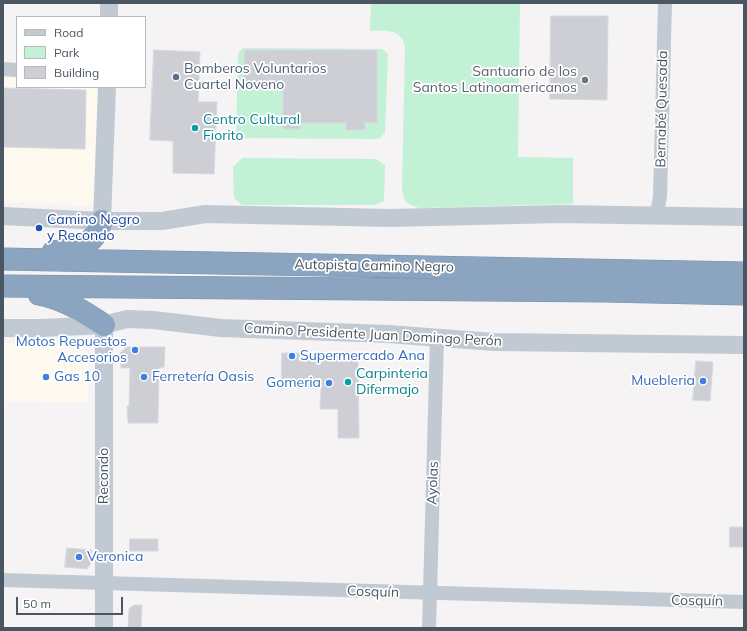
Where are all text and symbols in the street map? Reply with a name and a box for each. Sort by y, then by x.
legend [16,16,146,88]
text: Road [54,25,83,40]
text: Park [54,45,79,60]
street label: Bernabé Quesada [653,50,671,168]
place label: Bomberos Voluntarios Cuartel Noveno [184,61,327,94]
place label: Santuario de los Santos Latinoamericanos [413,64,577,96]
text: Building [54,65,99,80]
marker: Bomberos Voluntarios Cuartel Noveno [171,72,181,82]
marker: Santuario de los Santos Latinoamericanos [580,75,590,85]
place label: Centro Cultural Fiorito [203,112,300,144]
marker: Centro Cultural Fiorito [190,123,200,133]
place label: Camino Negro y Recondo [47,212,140,244]
marker: Camino Negro y Recondo [34,223,44,233]
street label: Autopista Camino Negro [294,256,454,276]
street label: Camino Presidente Juan Domingo Perón [244,320,502,350]
place label: Motos Repuestos Accesorios [16,334,127,366]
marker: Motos Repuestos Accesorios [130,345,140,355]
place label: Supermercado Ana [300,348,425,364]
marker: Supermercado Ana [287,351,297,361]
place label: Carpinteria Difermajo [356,366,428,398]
place label: Gas 10 [54,369,100,385]
place label: Ferretería Oasis [152,369,254,385]
marker: Gas 10 [41,372,51,382]
marker: Ferretería Oasis [139,372,149,382]
place label: Muebleria [631,373,695,389]
place label: Gomeria [266,375,321,391]
marker: Muebleria [698,376,708,386]
marker: Carpinteria Difermajo [343,377,353,387]
marker: Gomeria [324,378,334,388]
street label: Recondo [96,448,112,504]
street label: Ayolas [424,461,442,505]
place label: Veronica [87,549,143,565]
marker: Veronica [74,552,84,562]
street label: Cosquín [347,583,399,601]
scale bar [18,589,125,615]
street label: Cosquín [671,592,723,610]
text: 50 m [23,596,51,611]

